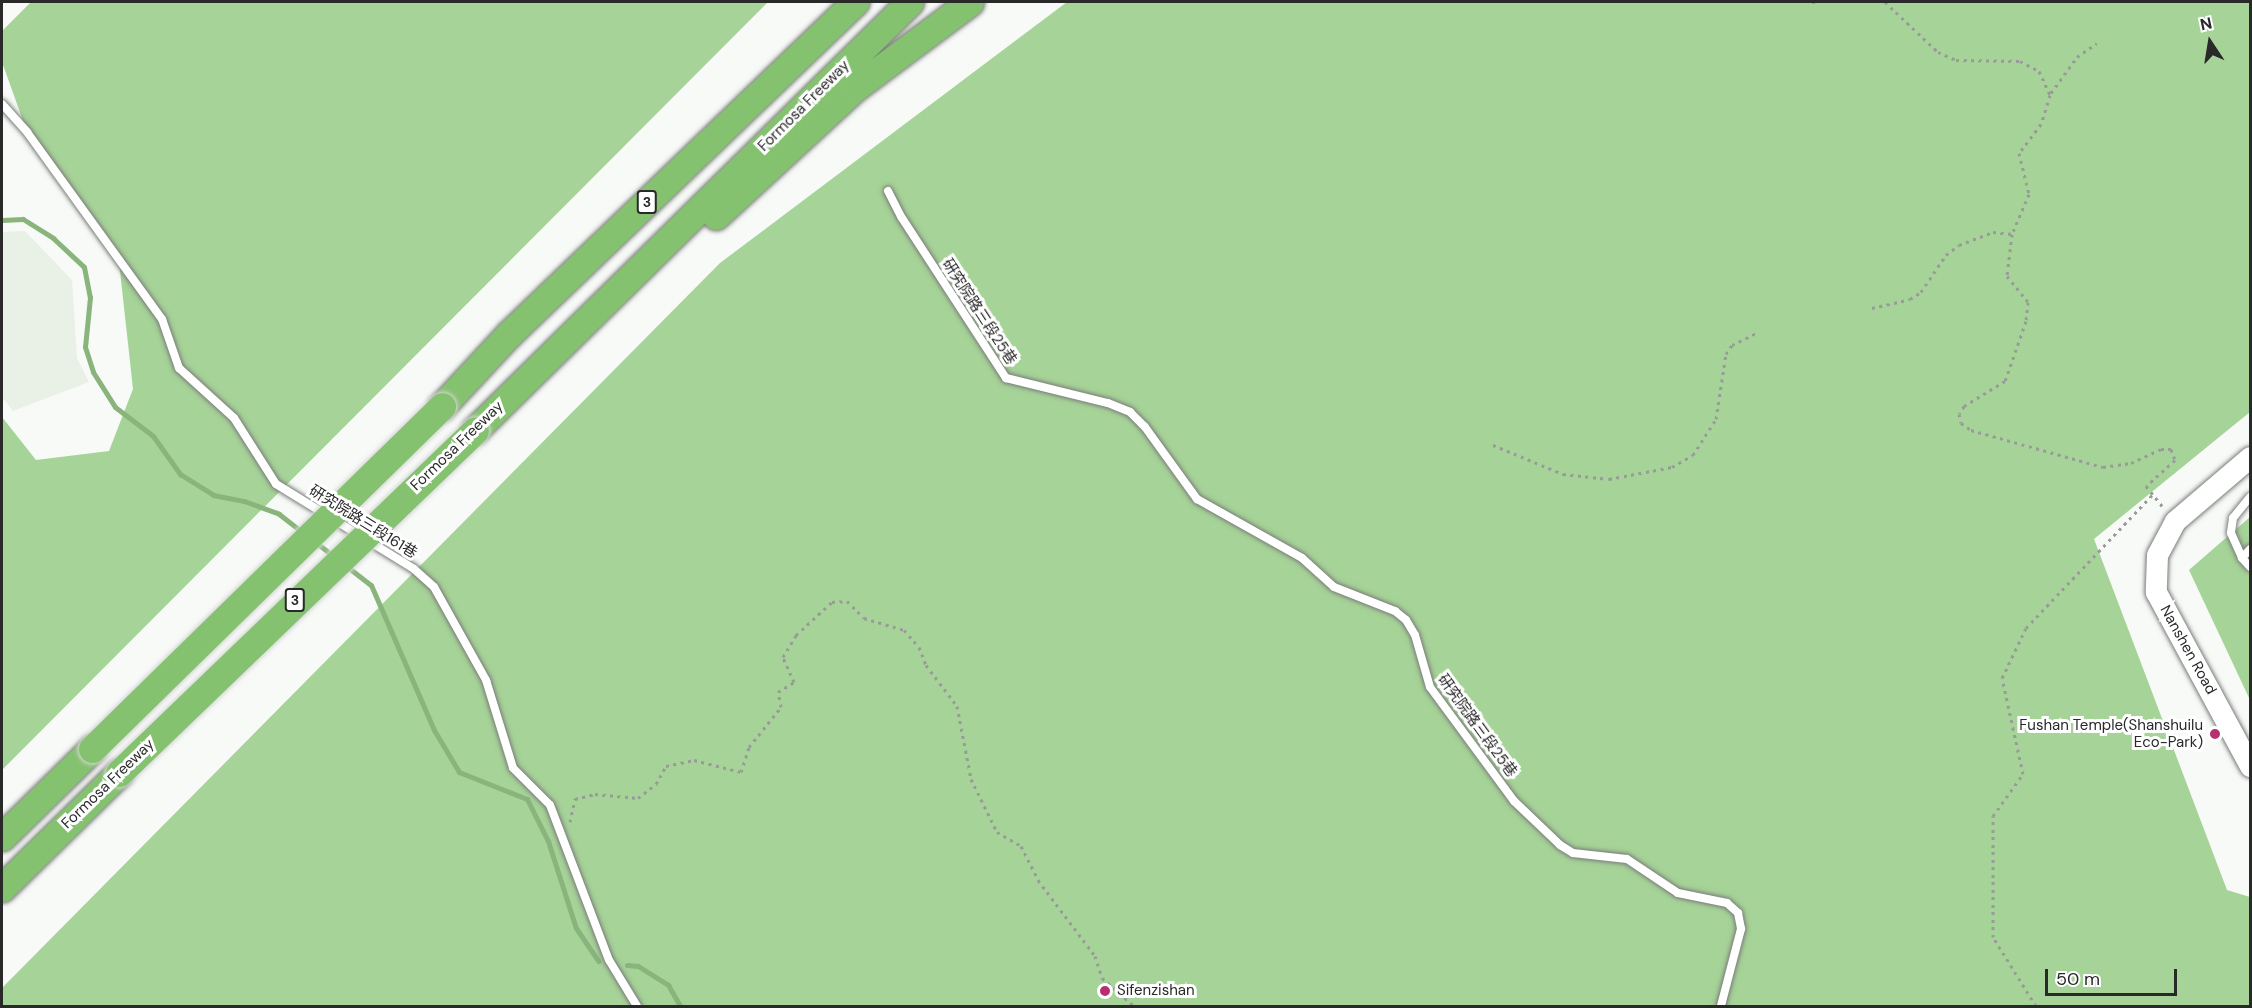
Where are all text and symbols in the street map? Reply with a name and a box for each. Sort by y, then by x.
north arrow [2180,12,2240,72]
text: N [2198,12,2214,35]
street label: Formosa Freeway [755,57,853,155]
road number: 3 [636,191,658,213]
street label: 研究院路三段25巷 [938,256,1020,368]
street label: Formosa Freeway [407,397,507,495]
street label: 研究院路三段161巷 [306,482,420,562]
road number: 3 [284,589,306,611]
street label: Nanshen Road [2156,602,2220,698]
street label: 研究院路三段25巷 [1434,671,1520,781]
place label: Fushan Temple(Shanshuilu Eco-Park) [2019,716,2203,751]
marker: Fushan Temple(Shanshuilu Eco-Park) [2208,727,2222,741]
street label: Formosa Freeway [58,735,158,833]
scale bar [2048,957,2180,995]
text: 50 m [2056,967,2100,991]
place label: Sifenzishan [1117,982,1195,1000]
marker: Sifenzishan [1098,984,1112,998]

